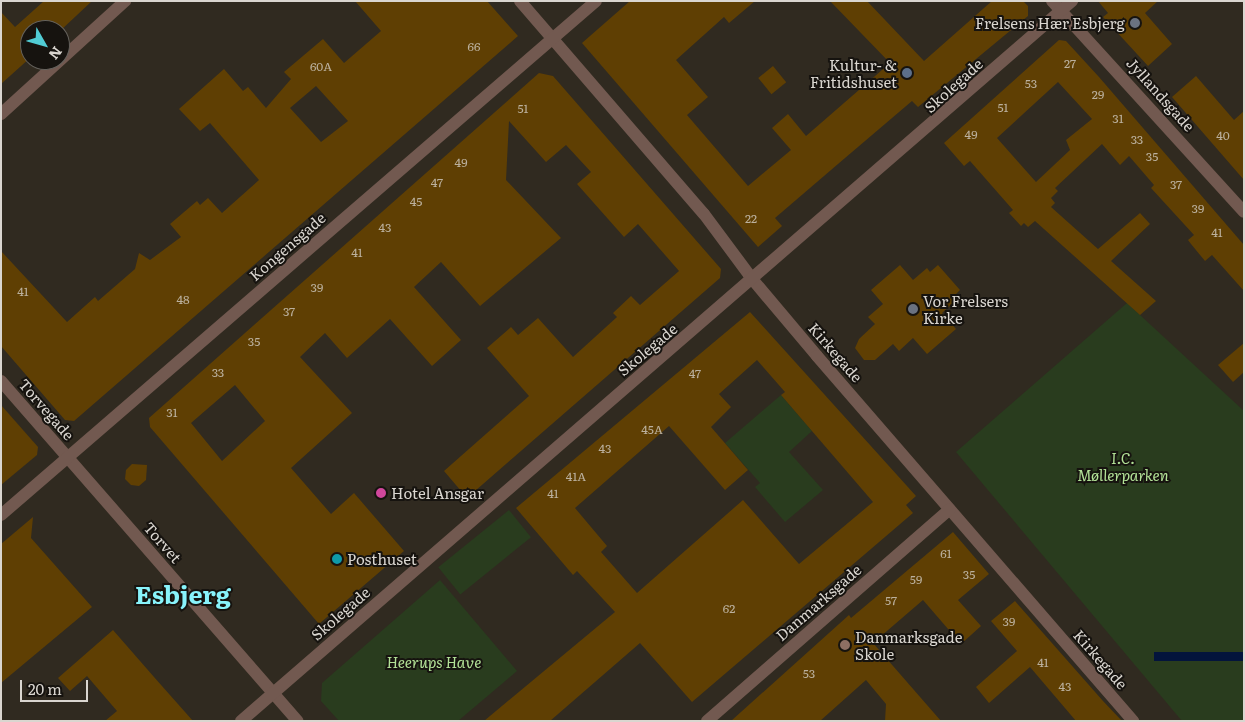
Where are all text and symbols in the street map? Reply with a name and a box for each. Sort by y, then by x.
place label: Frelsens Hær Esbjerg [975,14,1125,32]
marker: Frelsens Hær Esbjerg [1129,17,1141,29]
north arrow [20,20,70,70]
house number: 66 [468,40,480,54]
text: N [45,43,68,64]
street label: Jyllandsgade [1123,53,1199,135]
street label: Skolegade [920,54,986,116]
place label: Kultur- & Fritidshuset [810,55,897,90]
house number: 27 [1064,57,1076,71]
house number: 60A [310,60,332,74]
marker: Kultur- & Fritidshuset [901,67,913,79]
house number: 53 [1025,77,1037,91]
house number: 29 [1092,88,1104,102]
house number: 51 [998,101,1008,115]
house number: 51 [518,102,528,116]
house number: 31 [1112,112,1124,126]
house number: 49 [965,128,977,142]
house number: 40 [1216,129,1230,143]
house number: 33 [1131,133,1143,147]
house number: 35 [1146,150,1158,164]
house number: 49 [455,156,467,170]
house number: 47 [431,176,443,190]
house number: 37 [1170,178,1182,192]
house number: 45 [410,195,422,209]
house number: 39 [1192,202,1204,216]
street label: Kongensgade [245,208,329,284]
house number: 22 [745,212,757,226]
house number: 43 [378,221,392,235]
house number: 41 [1211,226,1223,240]
house number: 41 [351,246,363,260]
house number: 39 [311,281,323,295]
house number: 41 [17,285,29,299]
place label: Vor Frelsers Kirke [923,291,1008,326]
house number: 48 [176,293,190,307]
marker: Vor Frelsers Kirke [907,303,919,315]
house number: 37 [283,305,295,319]
street label: Skolegade [614,319,680,379]
street label: Kirkegade [805,319,867,385]
house number: 35 [248,335,260,349]
house number: 33 [212,366,224,380]
house number: 47 [689,367,701,381]
street label: Torvegade [16,375,78,443]
house number: 31 [166,406,178,420]
house number: 45A [641,423,663,437]
house number: 43 [598,442,612,456]
park label: I.C. Møllerparken [1077,448,1169,483]
house number: 41A [566,470,586,484]
place label: Hotel Ansgar [391,484,484,502]
marker: Hotel Ansgar [375,487,387,499]
house number: 41 [547,487,559,501]
street label: Torvet [141,518,185,566]
house number: 61 [940,547,952,561]
place label: Posthuset [347,550,417,568]
marker: Posthuset [331,553,343,565]
street label: Danmarksgade [772,560,864,644]
house number: 35 [963,568,975,582]
house number: 59 [910,573,922,587]
district label: Esbjerg [135,579,231,609]
street label: Skolegade [307,583,373,643]
house number: 57 [885,594,897,608]
house number: 62 [723,602,735,616]
house number: 39 [1003,615,1015,629]
street label: Kirkegade [1070,626,1132,692]
place label: Danmarksgade Skole [855,627,962,662]
marker: Danmarksgade Skole [839,639,851,651]
park label: Heerups Have [386,653,482,671]
house number: 41 [1037,656,1049,670]
house number: 53 [803,667,815,681]
scale bar [22,670,90,702]
text: 20 m [28,677,62,700]
house number: 43 [1058,680,1072,694]

